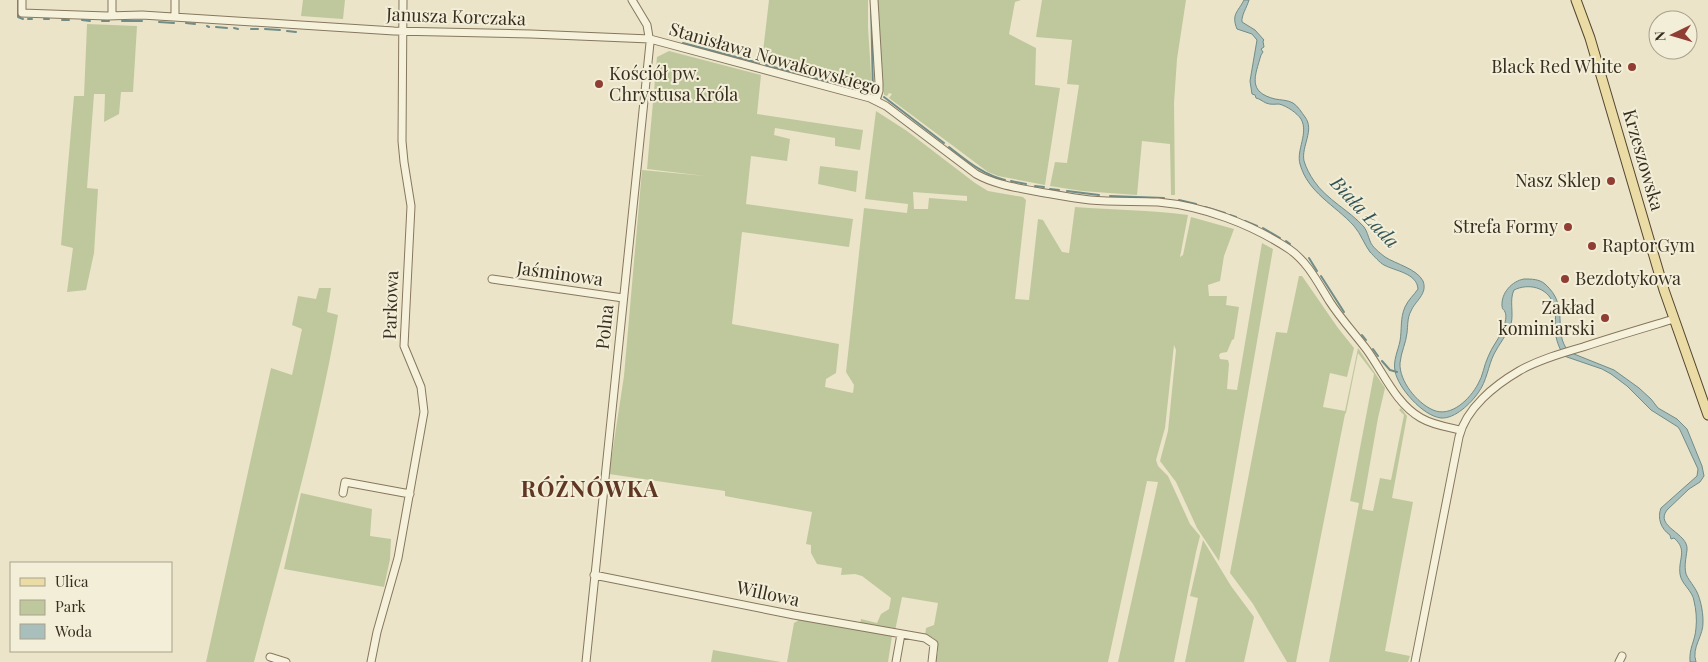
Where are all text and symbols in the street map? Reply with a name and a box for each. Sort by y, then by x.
street label: Janusza Korczaka [385,2,526,30]
north arrow [1648,10,1698,60]
street label: Stanisława Nowakowskiego [667,16,884,100]
text: N [1650,30,1669,42]
place label: Black Red White [1491,54,1622,78]
place label: Kościół pw. Chrystusa Króla [609,61,738,106]
marker: Black Red White [1626,61,1638,73]
marker: Kościół pw. Chrystusa Króla [593,78,605,90]
street label: Krzeszowska [1618,106,1670,213]
place label: Nasz Sklep [1515,168,1601,192]
water label: Biała Łada [1325,169,1406,253]
marker: Nasz Sklep [1605,175,1617,187]
place label: Strefa Formy [1453,214,1558,238]
marker: Strefa Formy [1562,221,1574,233]
place label: RaptorGym [1602,233,1695,257]
marker: RaptorGym [1586,240,1598,252]
street label: Jaśminowa [514,255,605,291]
place label: Bezdotykowa [1575,266,1681,290]
street label: Parkowa [377,270,403,340]
marker: Bezdotykowa [1559,273,1571,285]
place label: Zakład kominiarski [1498,295,1596,340]
street label: Polna [590,303,618,350]
marker: Zakład kominiarski [1599,312,1611,324]
district label: RÓŻNÓWKA [521,473,659,503]
legend [10,562,172,652]
text: Ulica [55,571,89,591]
street label: Willowa [734,574,802,611]
text: Park [55,596,87,616]
text: Woda [54,621,92,641]

